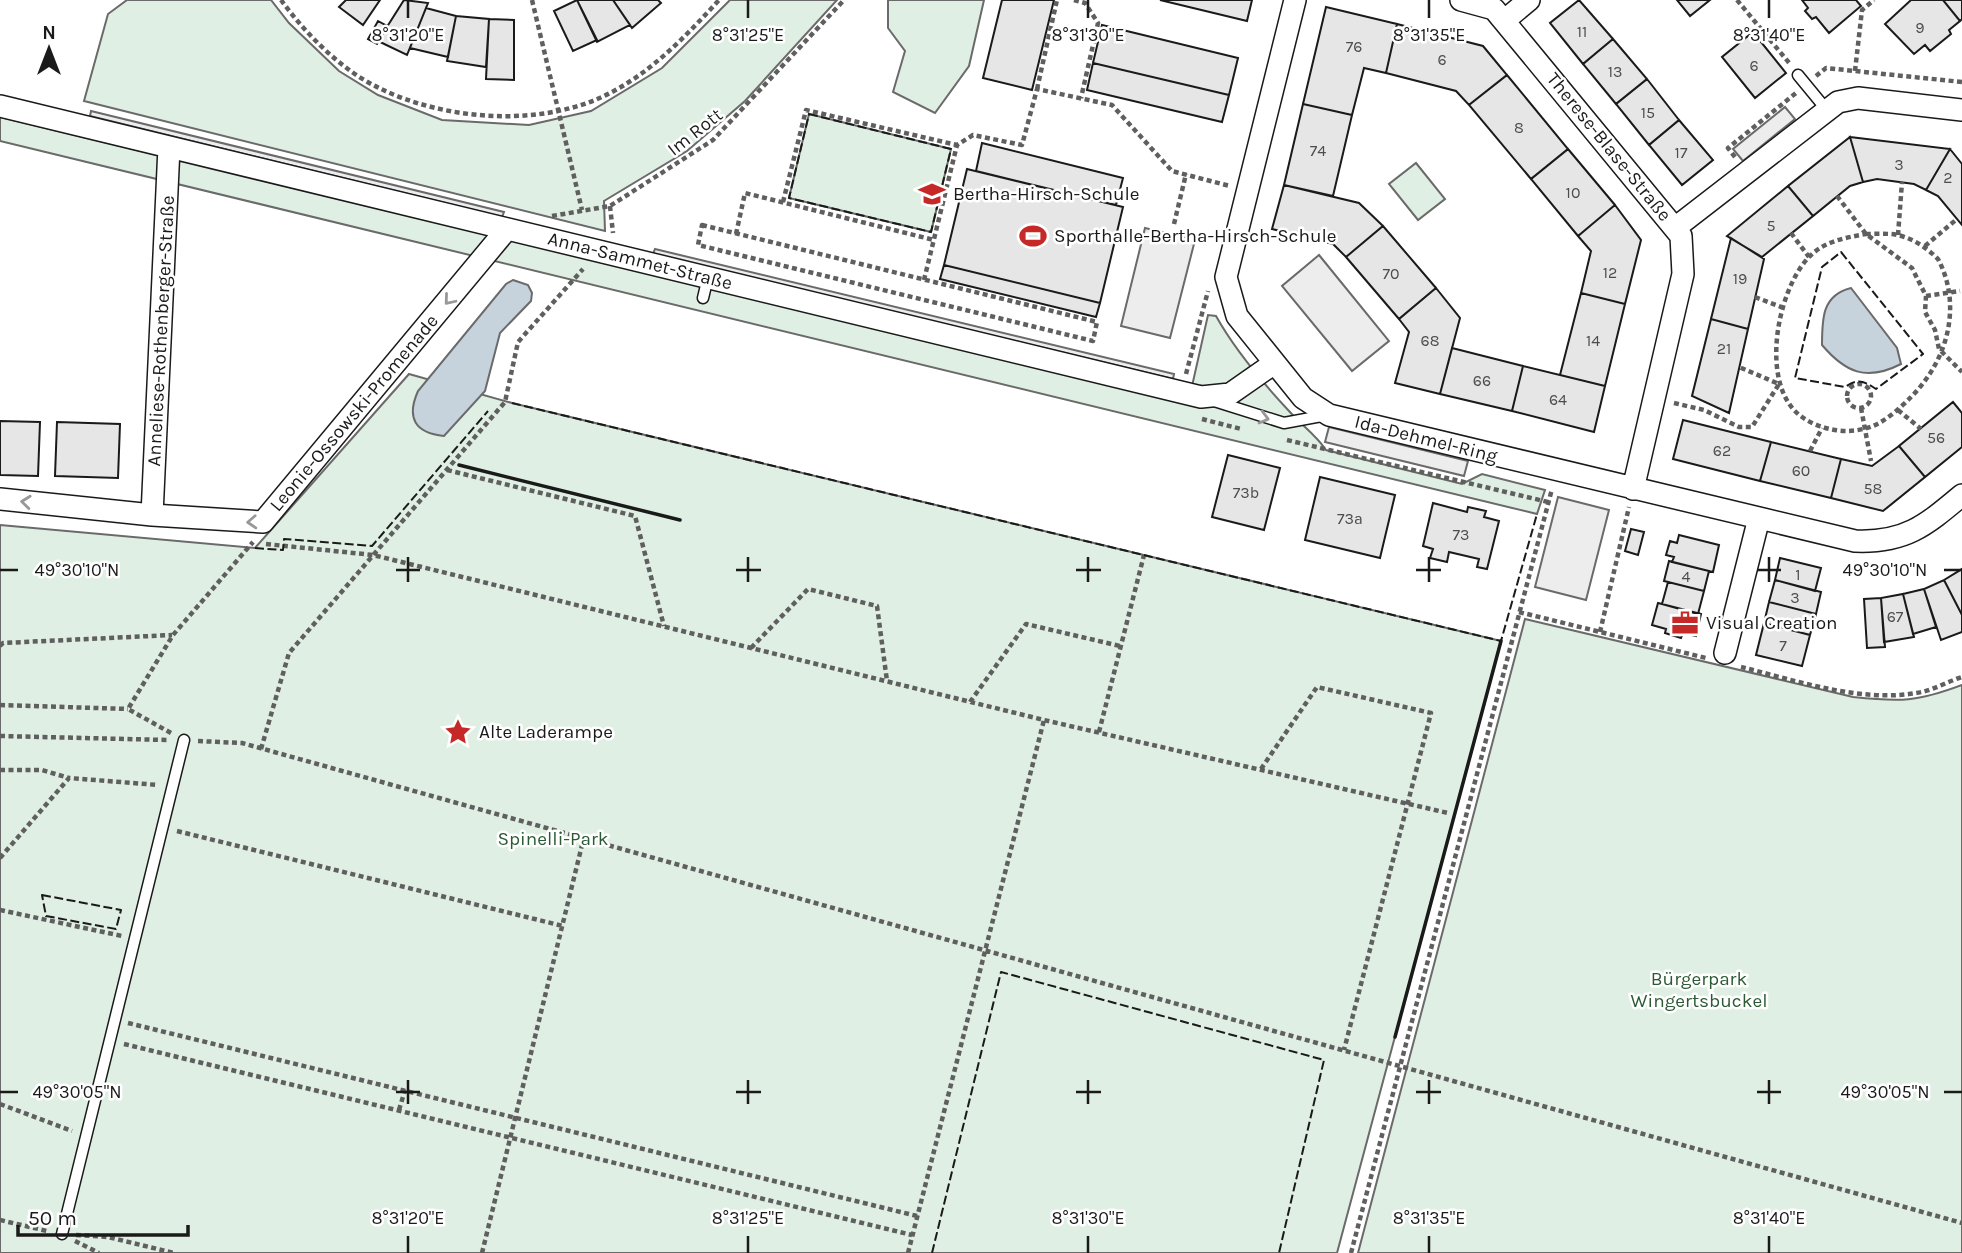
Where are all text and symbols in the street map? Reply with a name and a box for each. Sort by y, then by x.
north arrow [14,14,84,84]
house number: 9 [1915,18,1925,37]
text: N [42,22,56,44]
house number: 11 [1577,22,1587,41]
text: 8°31'20"E [372,24,444,46]
text: 8°31'25"E [712,24,784,46]
text: 8°31'30"E [1051,24,1125,46]
text: 8°31'35"E [1393,24,1465,46]
text: 8°31'40"E [1733,24,1805,46]
house number: 76 [1346,37,1362,56]
house number: 6 [1437,50,1447,69]
house number: 6 [1749,56,1759,75]
house number: 13 [1608,62,1622,81]
street label: Therese-Blase-Straße [1542,68,1676,226]
house number: 15 [1641,103,1655,122]
street label: Im Rott [663,104,727,160]
house number: 8 [1514,118,1524,137]
house number: 74 [1310,141,1326,160]
house number: 17 [1675,143,1688,162]
house number: 3 [1894,155,1904,174]
house number: 2 [1943,168,1953,187]
school or university icon: Bertha-Hirsch-Schule [917,179,947,209]
place label: Bertha-Hirsch-Schule [953,183,1140,205]
house number: 10 [1566,183,1580,202]
street label: Anneliese-Rothenberger-Straße [143,195,179,467]
house number: 5 [1766,216,1776,235]
sports icon: Sporthalle-Bertha-Hirsch-Schule [1018,221,1048,251]
place label: Sporthalle-Bertha-Hirsch-Schule [1054,225,1336,247]
street label: Anna-Sammet-Straße [545,227,735,295]
house number: 12 [1603,263,1617,282]
house number: 70 [1382,264,1400,283]
house number: 19 [1733,269,1747,288]
one-way arrow [445,291,457,304]
street label: Leonie-Ossowski-Promenade [265,310,443,516]
house number: 68 [1421,331,1440,350]
house number: 14 [1586,331,1600,350]
house number: 21 [1717,339,1731,358]
house number: 66 [1473,371,1491,390]
house number: 64 [1549,390,1567,409]
one-way arrow [1258,410,1270,424]
street label: Ida-Dehmel-Ring [1352,411,1500,467]
house number: 56 [1927,428,1945,447]
house number: 62 [1713,441,1731,460]
house number: 60 [1792,461,1810,480]
house number: 58 [1864,479,1882,498]
house number: 73b [1233,483,1259,502]
one-way arrow [20,495,31,510]
house number: 73a [1337,509,1363,528]
one-way arrow [246,514,257,529]
house number: 73 [1453,525,1469,544]
text: 49°30'10"N [35,559,119,581]
text: 49°30'10"N [1843,559,1927,581]
house number: 1 [1795,565,1801,584]
house number: 4 [1682,567,1691,586]
house number: 3 [1790,588,1800,607]
house number: 67 [1887,607,1904,626]
office icon: Visual Creation [1670,608,1700,638]
place label: Visual Creation [1706,612,1838,634]
house number: 7 [1779,636,1787,655]
place icon: Alte Laderampe [443,717,473,747]
place label: Alte Laderampe [479,721,613,743]
park label: Spinelli-Park [498,828,609,850]
park label: Bürgerpark Wingertsbuckel [1631,968,1767,1012]
text: 49°30'05"N [32,1081,122,1103]
text: 49°30'05"N [1840,1081,1930,1103]
scale bar [18,1194,187,1238]
text: 50 m [28,1206,77,1230]
text: 8°31'20"E [372,1207,444,1229]
text: 8°31'25"E [712,1207,784,1229]
text: 8°31'30"E [1051,1207,1125,1229]
text: 8°31'35"E [1393,1207,1465,1229]
text: 8°31'40"E [1733,1207,1805,1229]

